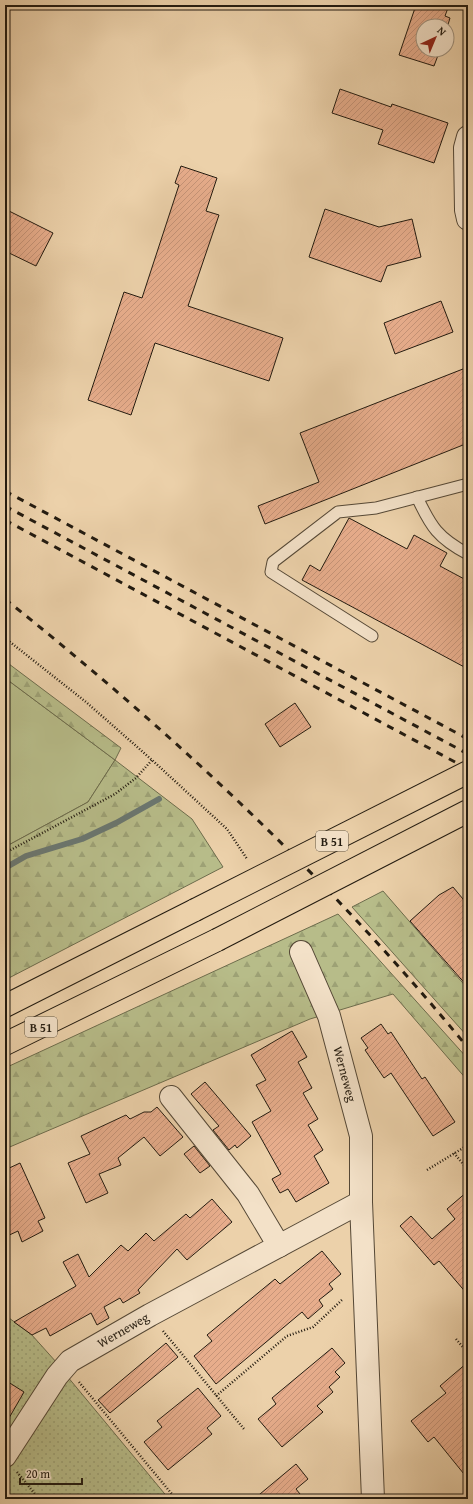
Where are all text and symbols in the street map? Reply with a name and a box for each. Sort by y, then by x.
north arrow [415,18,455,58]
text: N [434,22,451,40]
road number: B 51 [316,831,348,851]
road number: B 51 [25,1017,57,1037]
street label: Werneweg [328,1044,362,1104]
street label: Werneweg [94,1307,153,1352]
scale bar [20,1460,82,1486]
text: 20 m [26,1465,50,1482]

